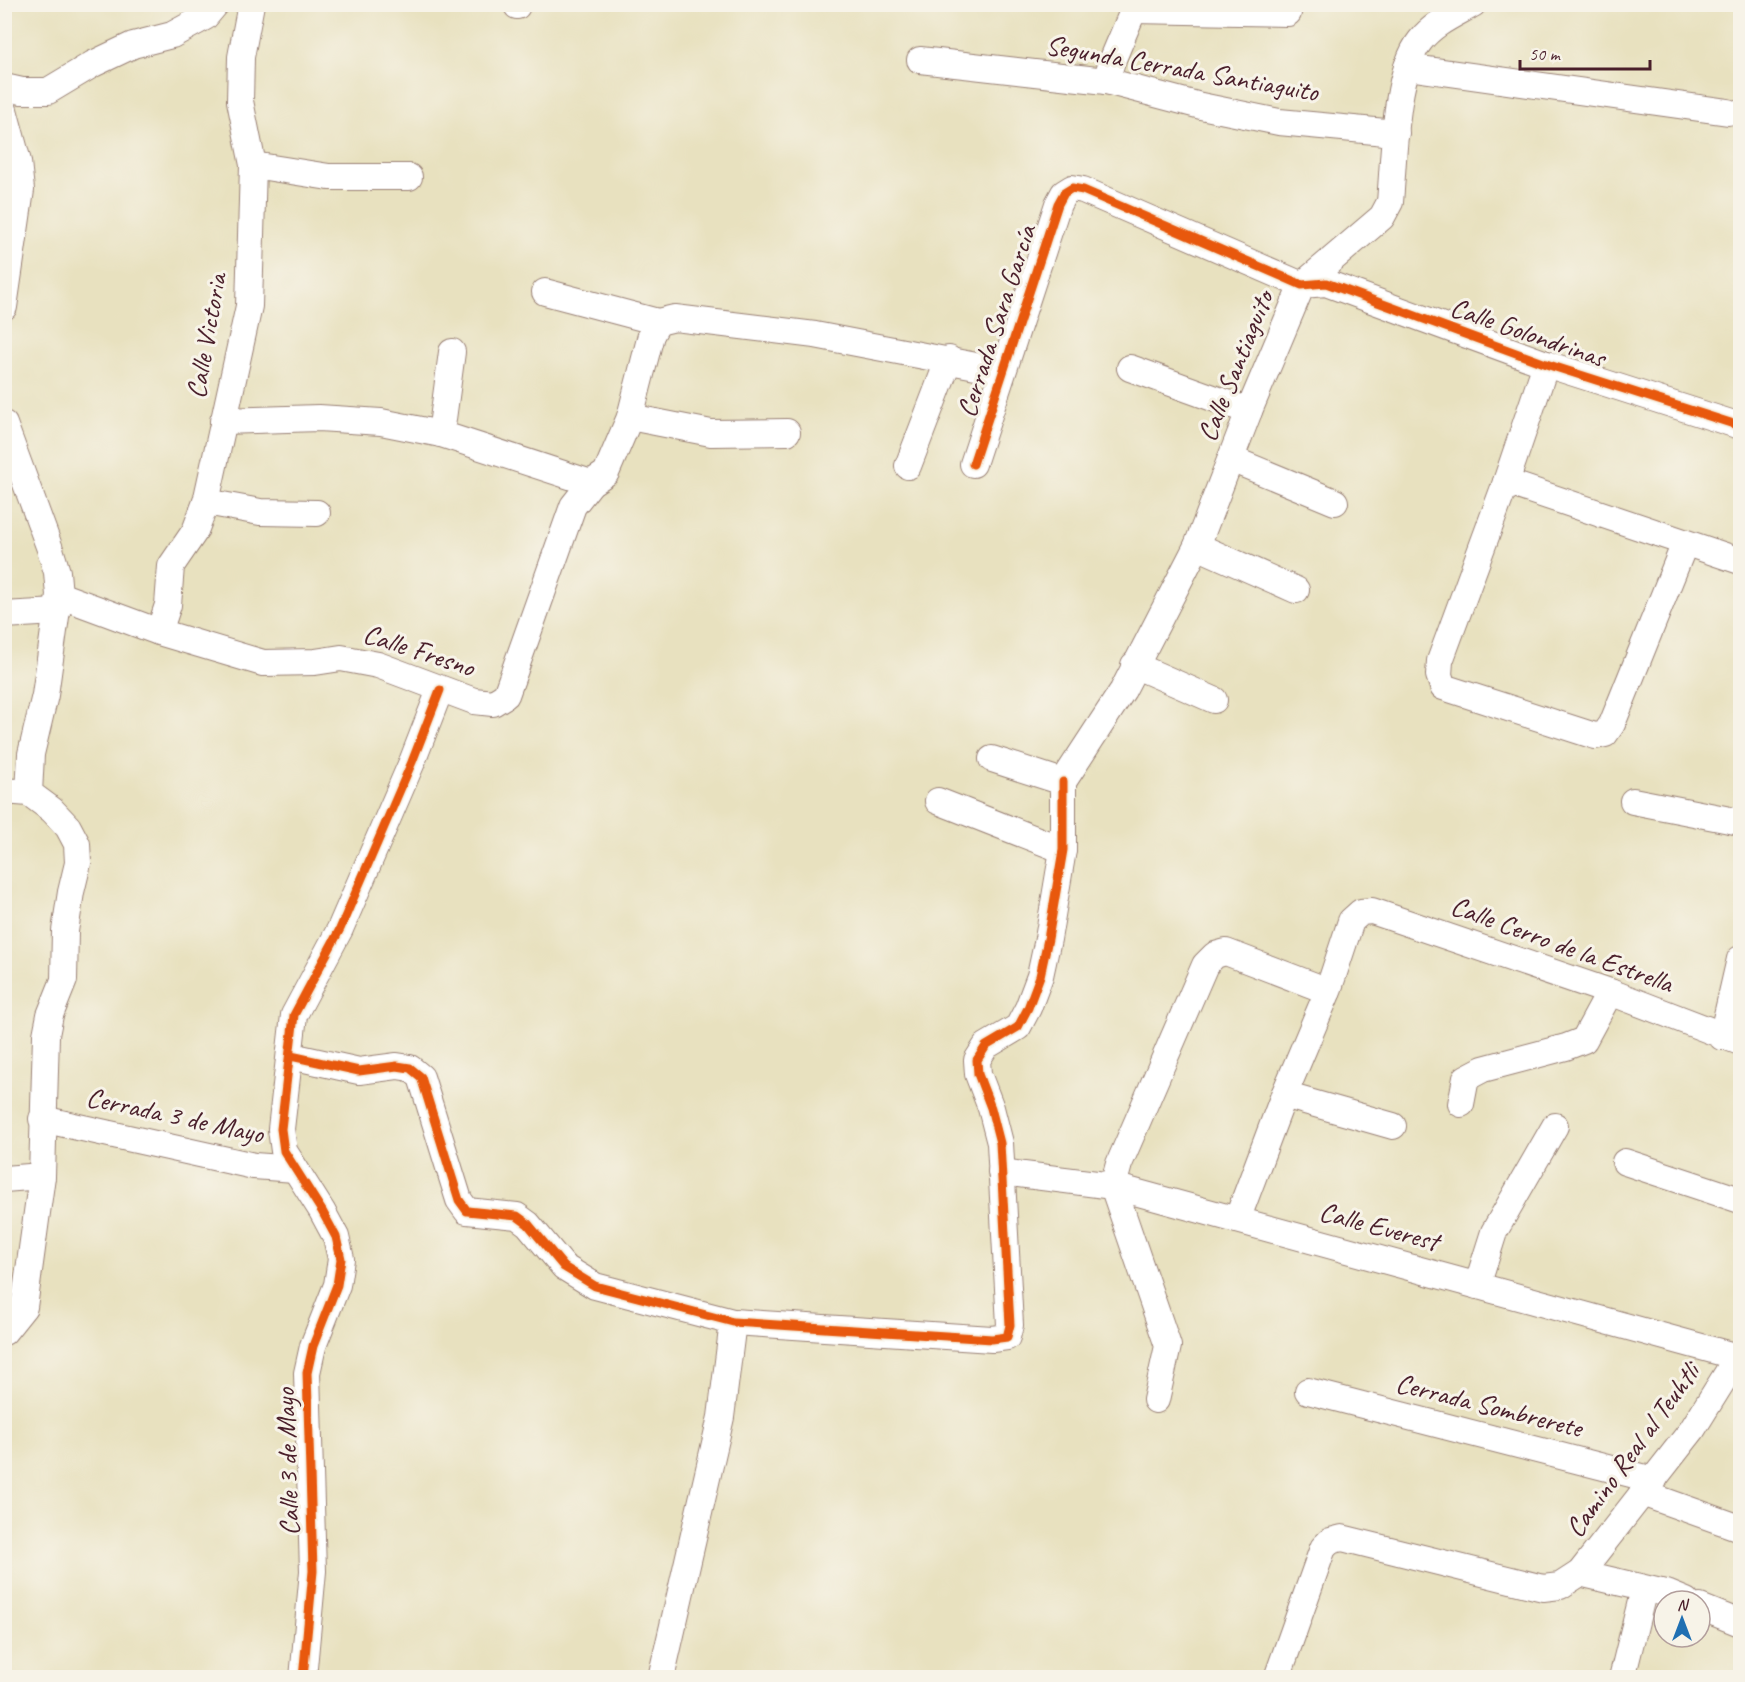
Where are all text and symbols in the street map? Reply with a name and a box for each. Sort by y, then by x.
street label: Segunda Cerrada Santiaguito [1043,27,1323,110]
scale bar [1520,33,1650,71]
text: 50 m [1529,43,1562,65]
street label: Cerrada Sara García [948,219,1044,422]
street label: Calle Victoria [178,268,235,401]
street label: Calle Santiaguito [1189,283,1282,446]
street label: Calle Golondrinas [1446,289,1612,376]
street label: Calle Fresno [359,616,481,685]
street label: Calle Cerro de la Estrella [1446,888,1680,1001]
street label: Cerrada 3 de Mayo [83,1079,269,1151]
street label: Calle Everest [1316,1193,1446,1260]
street label: Camino Real al Teuhtli [1557,1353,1709,1544]
street label: Cerrada Sombrerete [1392,1365,1588,1446]
street label: Calle 3 de Mayo [267,1385,307,1537]
north arrow [1652,1589,1712,1649]
text: N [1677,1595,1690,1615]

